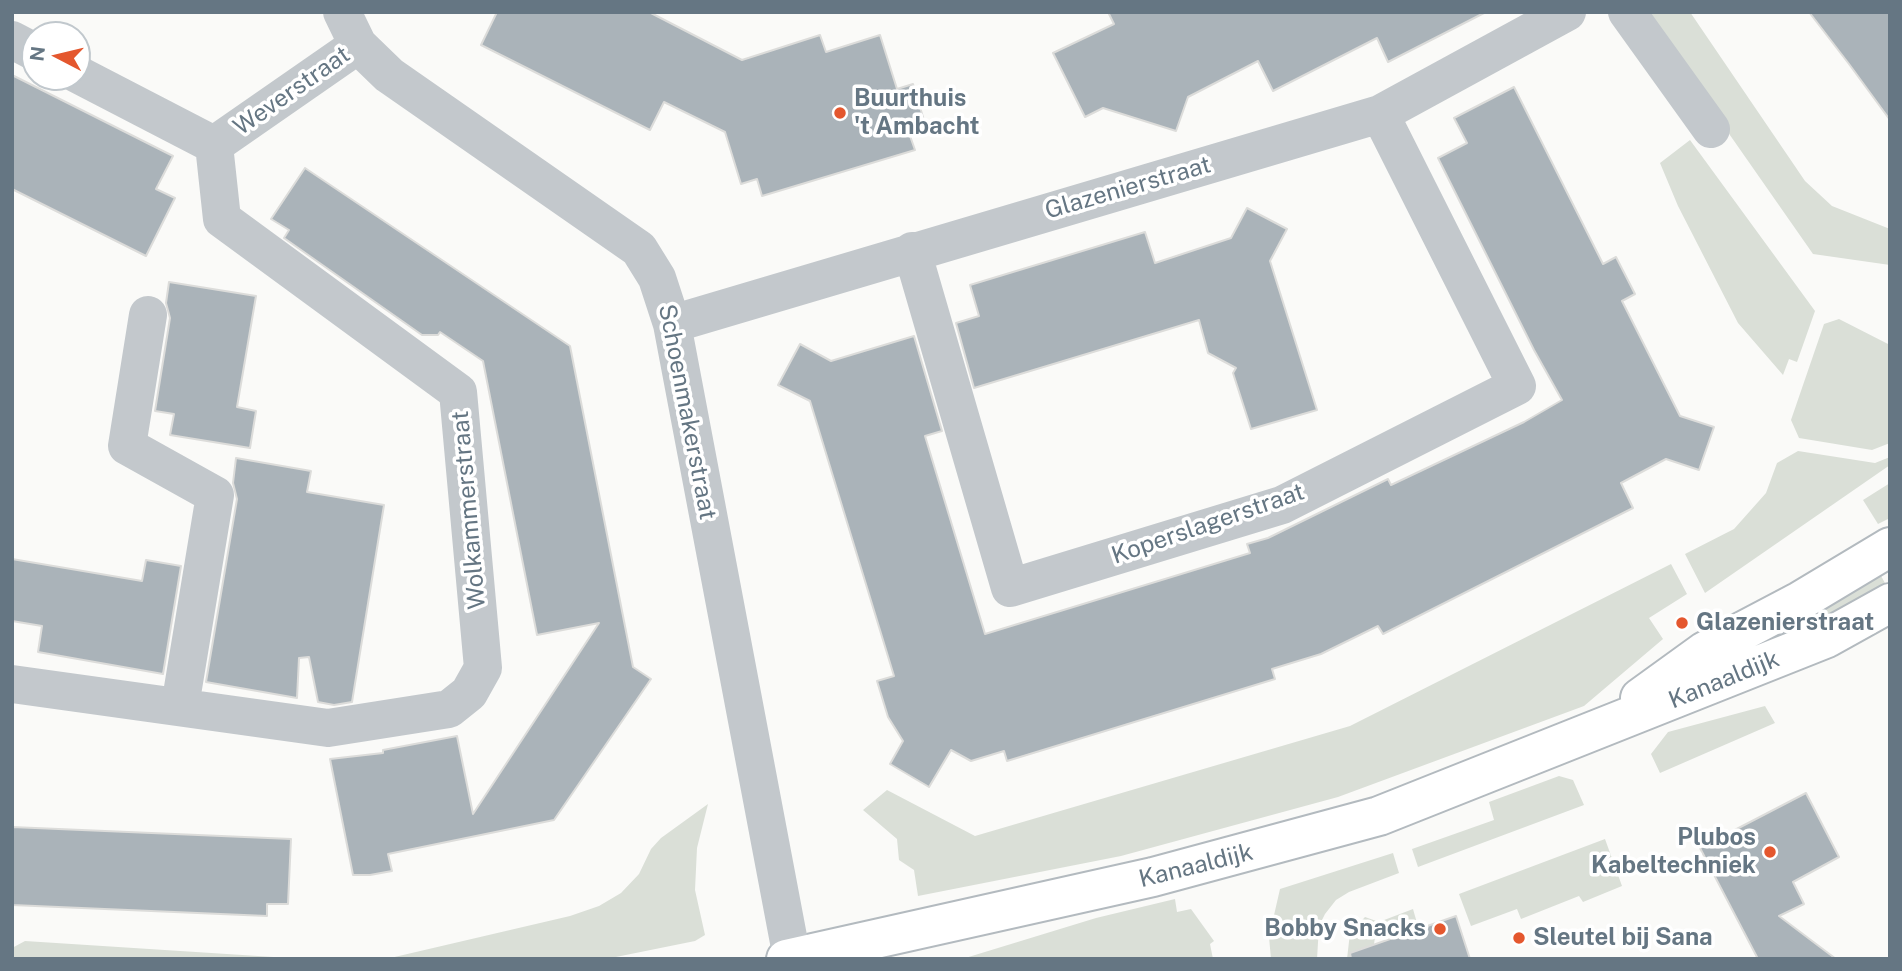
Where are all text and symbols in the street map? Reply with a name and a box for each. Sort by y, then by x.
north arrow [21,21,91,91]
street label: Weverstraat [228,40,356,142]
text: N [25,45,49,62]
place label: Buurthuis 't Ambacht [854,85,979,141]
marker: Buurthuis 't Ambacht [832,105,848,121]
street label: Glazenierstraat [1042,151,1214,225]
street label: Schoenmakerstraat [652,302,722,522]
street label: Wolkammerstraat [446,410,492,610]
street label: Koperslagerstraat [1108,478,1308,570]
place label: Glazenierstraat [1696,609,1874,637]
marker: Glazenierstraat [1674,615,1690,631]
street label: Kanaaldijk [1664,645,1784,715]
place label: Plubos Kabeltechniek [1591,824,1756,880]
street label: Kanaaldijk [1136,838,1256,894]
marker: Plubos Kabeltechniek [1762,844,1778,860]
place label: Bobby Snacks [1264,915,1426,943]
marker: Bobby Snacks [1432,921,1448,937]
place label: Sleutel bij Sana [1533,924,1713,952]
marker: Sleutel bij Sana [1511,930,1527,946]

